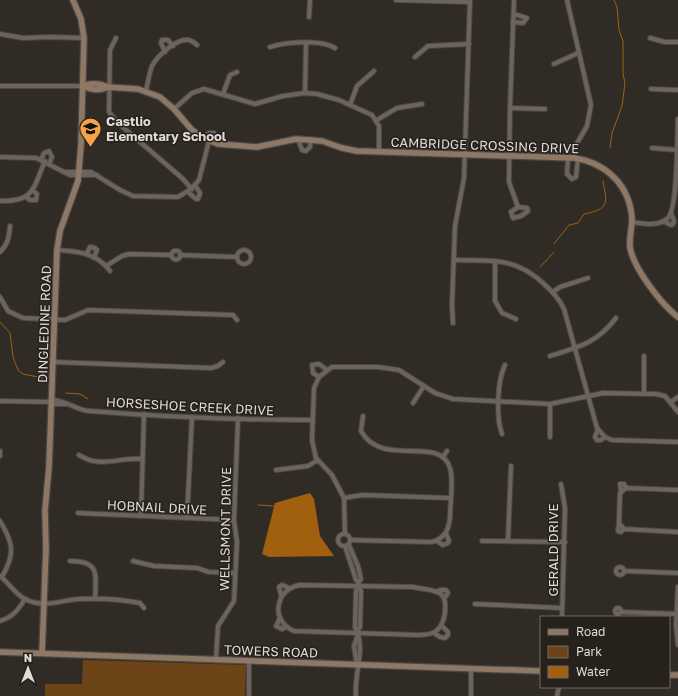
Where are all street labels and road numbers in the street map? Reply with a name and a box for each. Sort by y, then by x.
street label: CAMBRIDGE CROSSING DRIVE [391,134,580,156]
street label: DINGLEDINE ROAD [34,265,54,383]
street label: HORSESHOE CREEK DRIVE [106,394,274,418]
street label: WELLSMONT DRIVE [216,467,234,591]
street label: HOBNAIL DRIVE [107,496,208,518]
street label: GERALD DRIVE [545,503,561,597]
street label: TOWERS ROAD [224,641,318,661]

